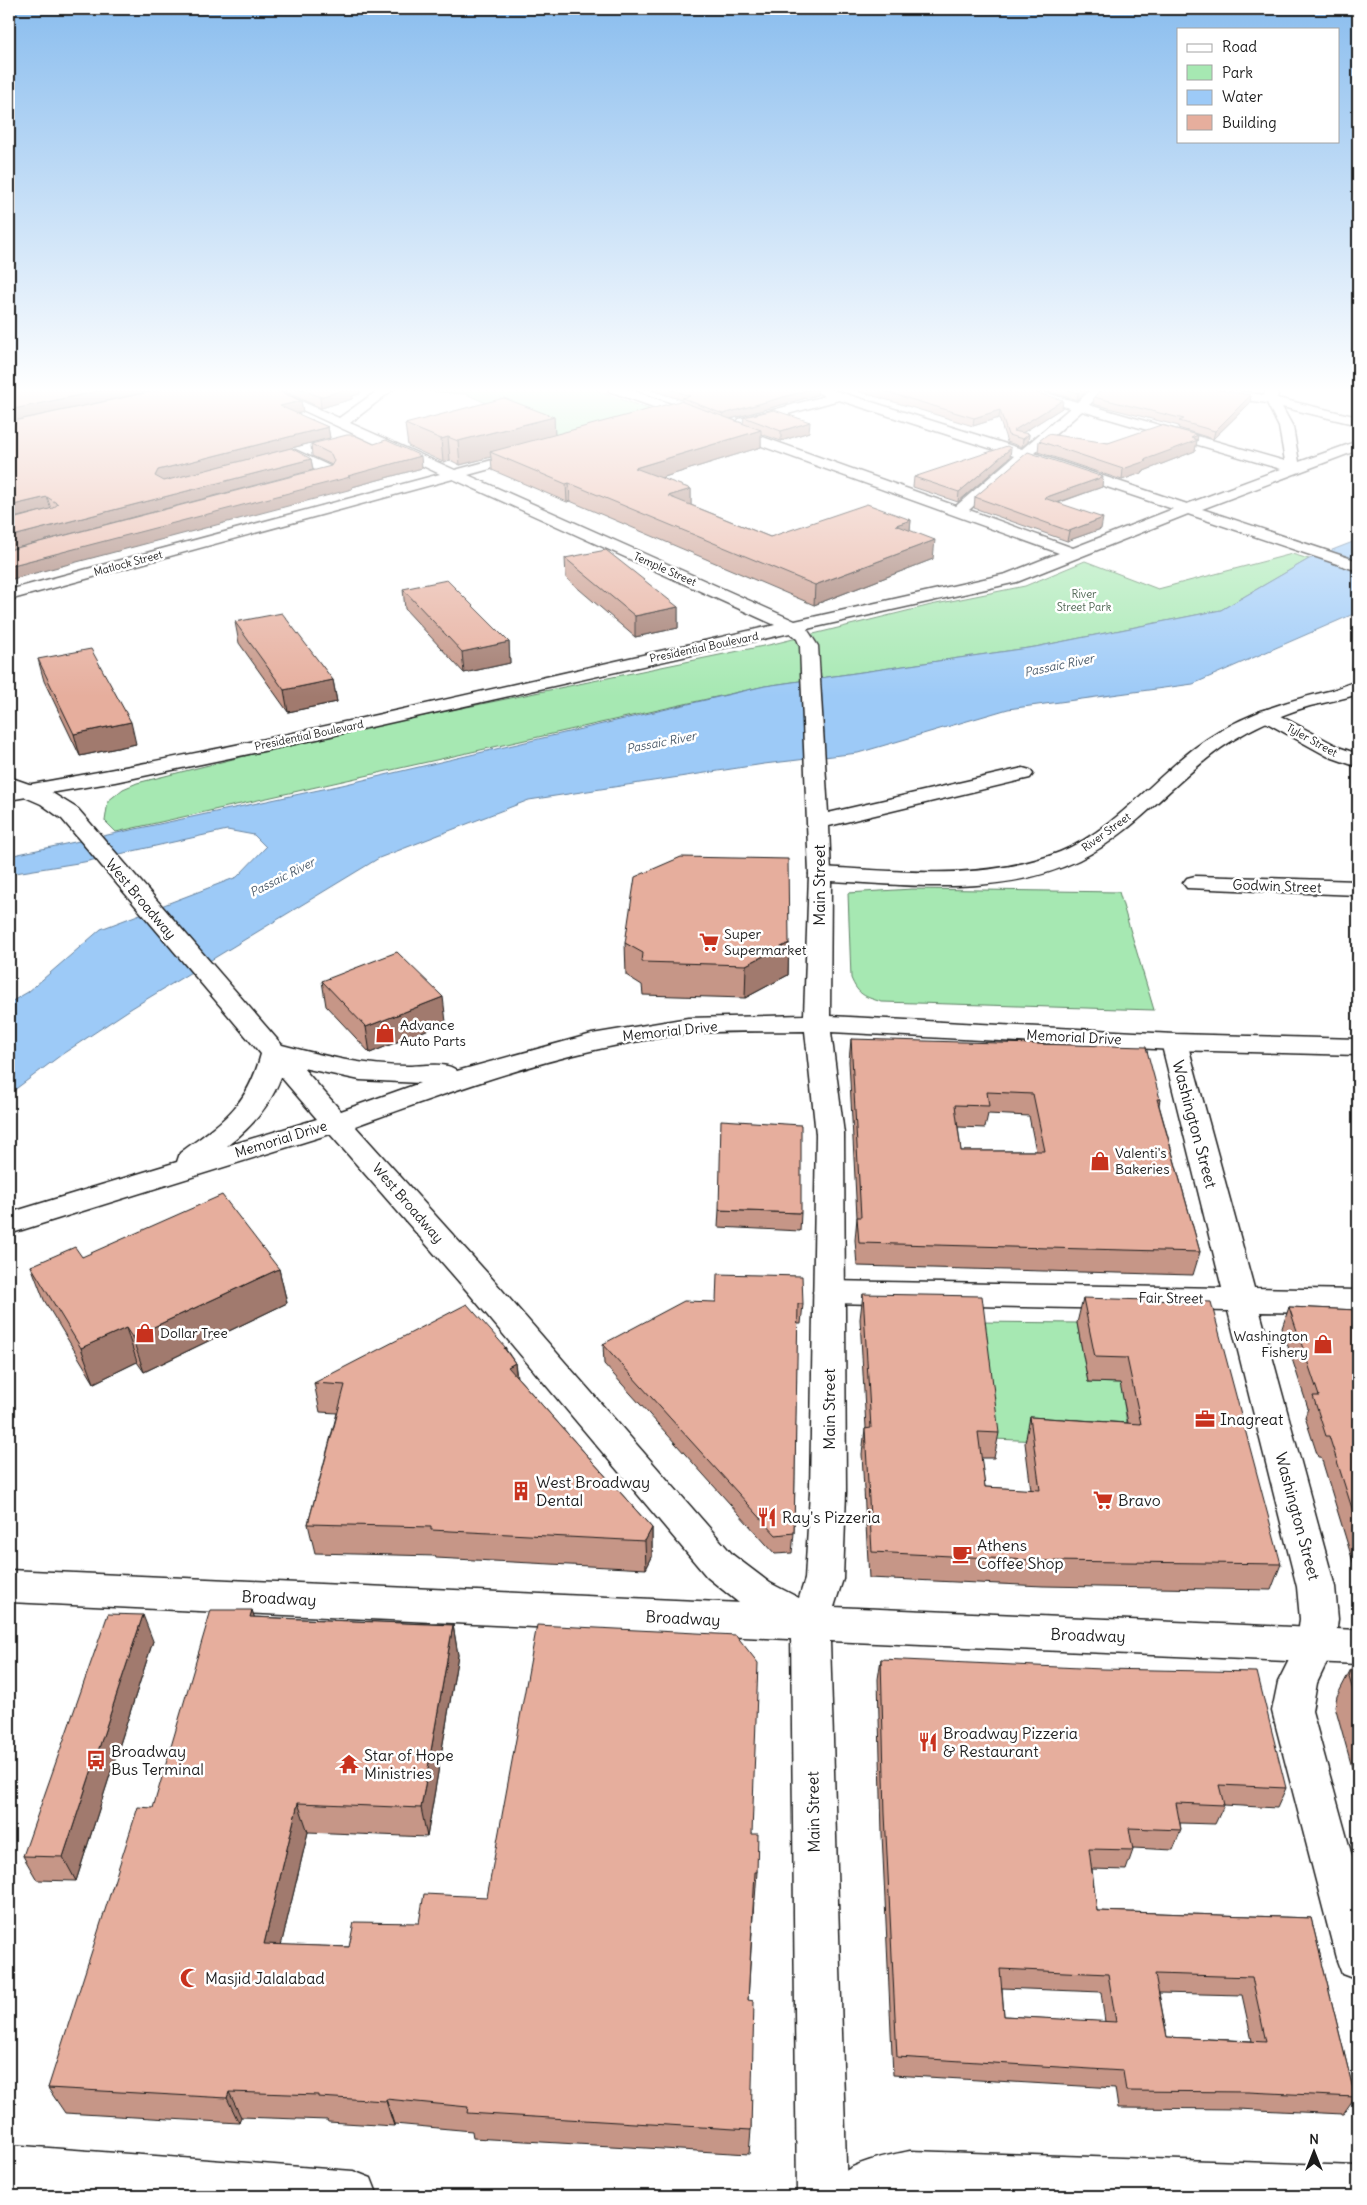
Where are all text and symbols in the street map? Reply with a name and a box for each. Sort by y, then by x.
legend [1177,28,1340,142]
text: Road [1222,37,1257,56]
text: Park [1222,63,1253,82]
text: Water [1222,87,1263,106]
text: Building [1222,113,1277,132]
street label: Matlock Street [92,547,164,579]
street label: Temple Street [631,549,699,589]
park label: River Street Park [1057,587,1112,614]
street label: Presidential Boulevard [648,629,760,665]
water label: Passaic River [1023,650,1097,680]
street label: Presidential Boulevard [253,717,365,753]
street label: Tyler Street [1284,720,1340,760]
water label: Passaic River [625,727,699,756]
street label: River Street [1079,809,1133,854]
street label: Main Street [809,844,829,926]
water label: Passaic River [247,853,319,900]
street label: West Broadway [102,855,180,943]
street label: Godwin Street [1232,875,1322,897]
place label: Super Supermarket [724,925,807,959]
supermarket icon: Super Supermarket [698,931,720,953]
place label: Advance Auto Parts [400,1016,466,1050]
street label: Memorial Drive [622,1017,718,1045]
shop icon: Advance Auto Parts [374,1022,396,1044]
street label: Memorial Drive [1026,1026,1122,1048]
street label: Washington Street [1168,1058,1222,1191]
street label: Memorial Drive [233,1116,329,1162]
place label: Valenti's Bakeries [1115,1144,1170,1178]
shop icon: Valenti's Bakeries [1089,1150,1111,1172]
street label: West Broadway [368,1159,448,1247]
street label: Fair Street [1138,1288,1204,1308]
shop icon: Dollar Tree [134,1322,156,1344]
place label: Dollar Tree [160,1324,228,1342]
place label: Washington Fishery [1234,1327,1308,1361]
shop icon: Washington Fishery [1312,1333,1334,1355]
street label: Main Street [819,1368,839,1450]
office icon: Inagreat [1194,1408,1216,1430]
place label: Inagreat [1220,1409,1284,1429]
street label: Washington Street [1271,1450,1325,1583]
place label: West Broadway Dental [536,1472,650,1510]
building icon: West Broadway Dental [510,1480,532,1502]
supermarket icon: Bravo [1092,1489,1114,1511]
place label: Bravo [1118,1490,1161,1510]
restaurant icon: Ray's Pizzeria [756,1506,778,1528]
place label: Ray's Pizzeria [782,1507,880,1527]
place label: Athens Coffee Shop [977,1535,1064,1573]
cafe icon: Athens Coffee Shop [951,1543,973,1565]
street label: Broadway [241,1586,317,1610]
street label: Broadway [645,1606,721,1630]
street label: Broadway [1050,1624,1126,1646]
place label: Broadway Pizzeria & Restaurant [943,1723,1078,1761]
restaurant icon: Broadway Pizzeria & Restaurant [917,1731,939,1753]
place label: Broadway Bus Terminal [111,1741,204,1779]
place label: Star of Hope Ministries [364,1745,454,1783]
bus stop icon: Broadway Bus Terminal [85,1749,107,1771]
temple icon: Star of Hope Ministries [338,1753,360,1775]
street label: Main Street [802,1771,824,1853]
mosque icon: Masjid Jalalabad [179,1967,201,1989]
place label: Masjid Jalalabad [205,1968,325,1988]
north arrow [1290,2128,1340,2178]
text: N [1309,2130,1319,2148]

